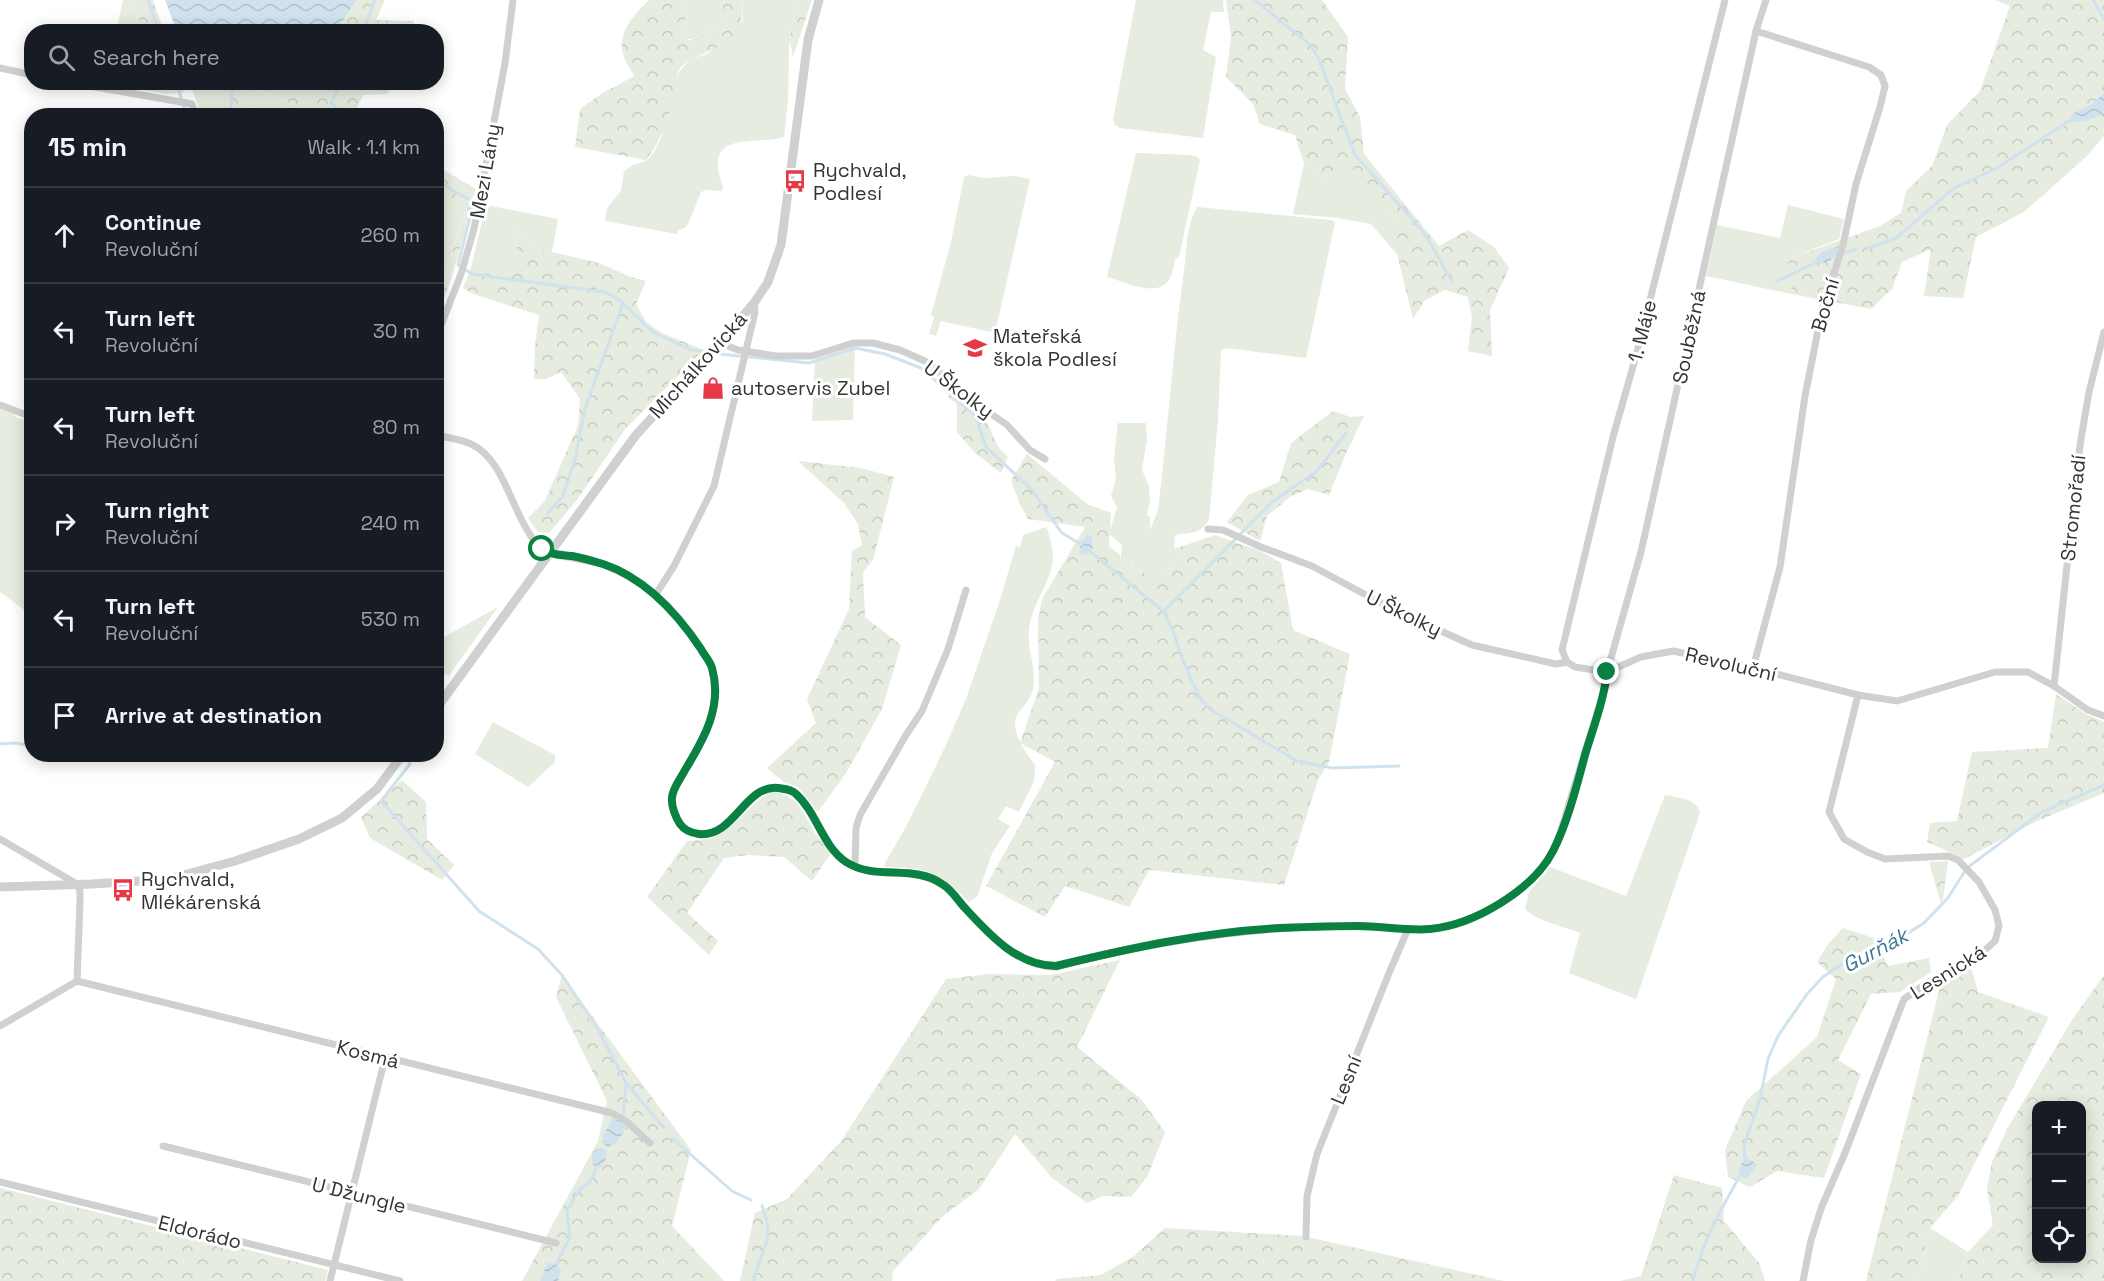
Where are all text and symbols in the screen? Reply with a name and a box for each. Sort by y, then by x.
search box [24,24,444,90]
icon: search [45,41,78,74]
text: Search here [93,43,220,71]
street label: Mezi Lány [464,121,506,221]
text: 15 min [48,130,127,164]
text: Walk · 1.1 km [307,134,420,160]
place label: Rychvald, Podlesí [813,157,907,206]
bus stop icon: Rychvald, Podlesí [782,168,808,194]
text: Continue [105,208,201,236]
icon: ahead [48,219,81,252]
text: 260 m [361,222,420,248]
text: Revoluční [105,236,198,262]
street label: Boční [1805,275,1845,335]
street label: Souběžná [1666,288,1712,386]
street label: 1. Máje [1622,297,1662,365]
text: Turn left [105,304,195,332]
street label: Michálkovická [643,306,753,424]
icon: left [48,315,81,348]
text: 30 m [373,318,420,344]
place label: Mateřská škola Podlesí [993,323,1117,372]
text: Revoluční [105,332,198,358]
school or university icon: Mateřská škola Podlesí [962,335,988,361]
street label: U Školky [919,354,999,424]
shop icon: autoservis Zubel [700,375,726,401]
place label: autoservis Zubel [731,375,890,401]
text: Turn left [105,400,195,428]
icon: left [48,411,81,444]
text: 80 m [372,414,420,440]
text: Revoluční [105,428,198,454]
street label: Stromořadí [2054,453,2092,562]
text: Turn right [105,496,210,524]
icon: right [48,507,81,540]
text: 240 m [361,510,420,536]
text: Revoluční [105,524,198,550]
route start [528,535,554,561]
street label: U Školky [1362,584,1446,642]
text: Turn left [105,592,195,620]
icon: left [48,603,81,636]
text: 530 m [361,606,420,632]
text: Revoluční [105,620,198,646]
street label: Revoluční [1683,641,1779,687]
route end [1593,658,1619,684]
icon: arrive [48,699,81,732]
text: Arrive at destination [105,701,322,729]
place label: Rychvald, Mlékárenská [141,866,261,915]
bus stop icon: Rychvald, Mlékárenská [110,877,136,903]
water label: Gurňák [1837,920,1915,979]
street label: Lesnická [1905,939,1991,1005]
street label: Kosmá [334,1034,402,1074]
street label: Lesní [1325,1052,1368,1108]
map controls [2032,1101,2086,1263]
button: + [2032,1101,2086,1155]
button: − [2032,1155,2086,1209]
street label: U Džungle [309,1171,409,1219]
street label: Eldorádo [156,1209,244,1255]
button: locate [2032,1209,2086,1263]

